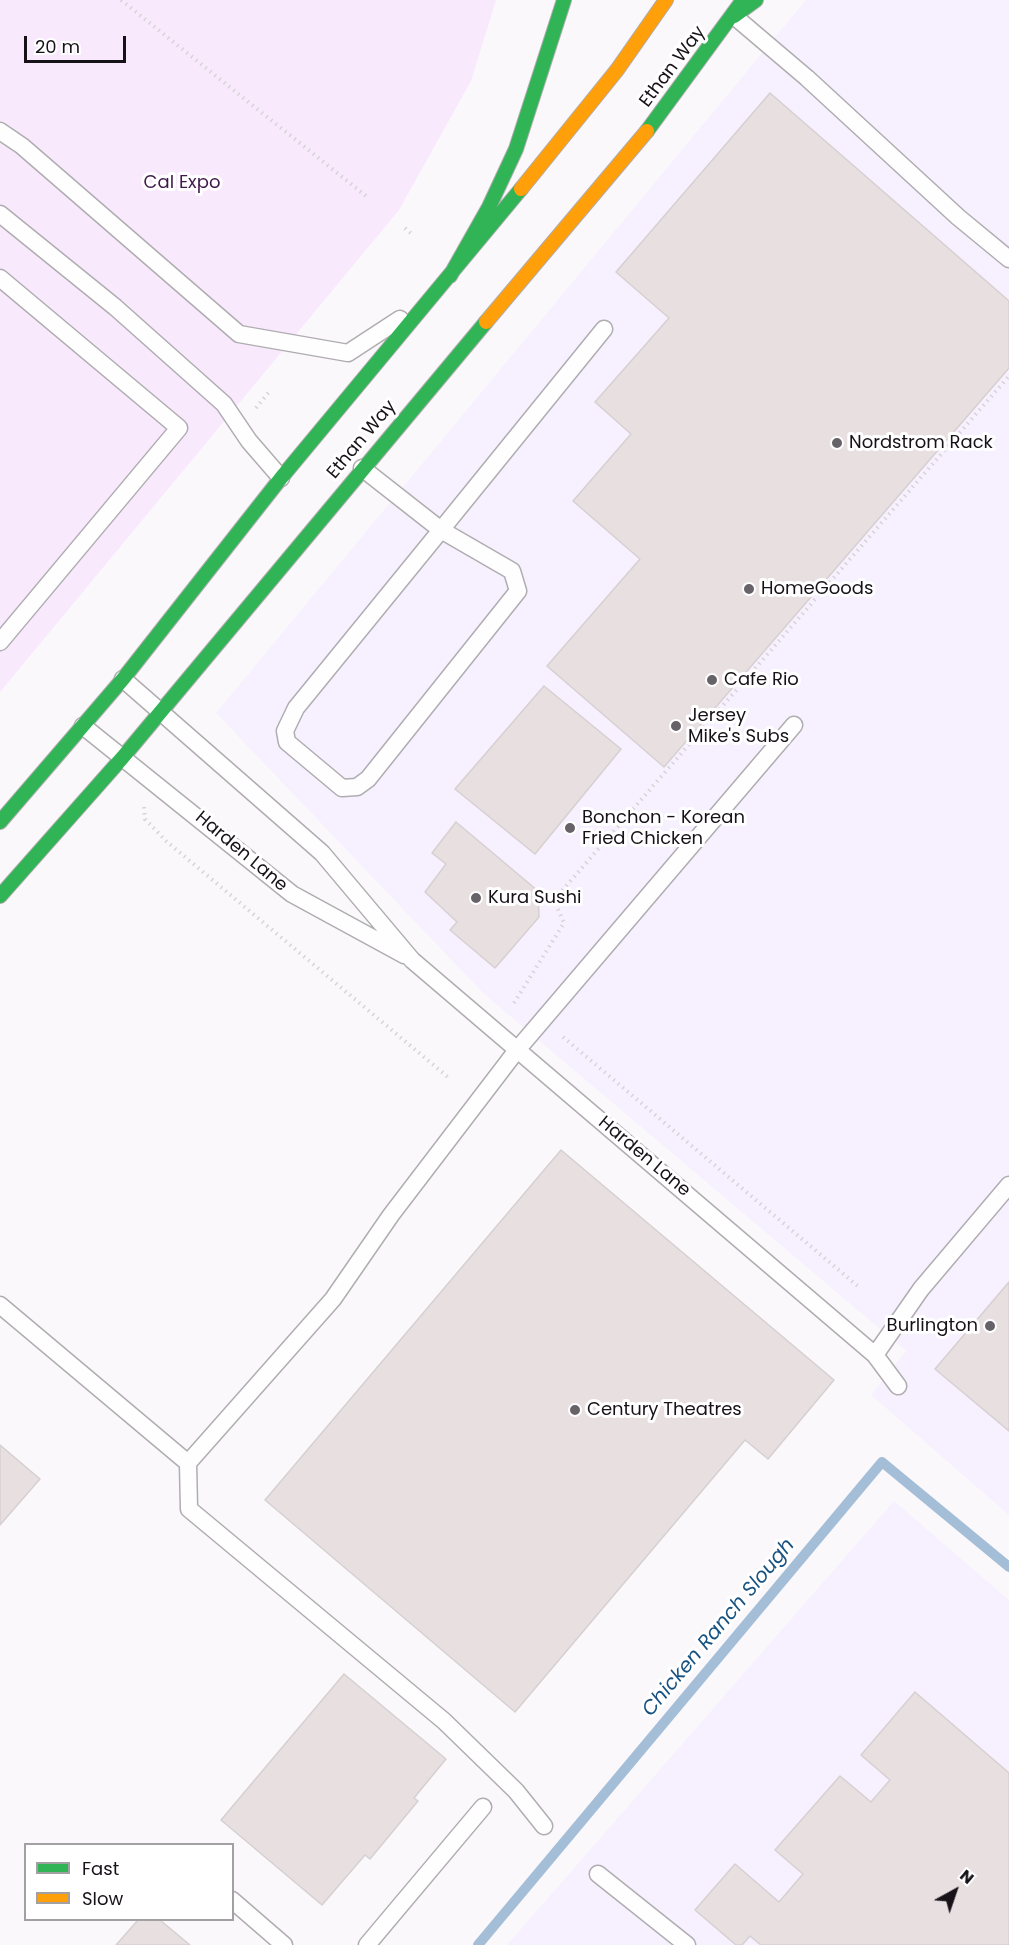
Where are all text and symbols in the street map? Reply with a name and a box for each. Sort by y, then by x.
street label: Ethan Way [636,22,710,112]
scale bar [27,24,129,62]
text: 20 m [35,34,80,59]
park label: Cal Expo [144,172,220,194]
street label: Ethan Way [323,396,401,484]
place label: Nordstrom Rack [849,432,993,454]
marker: Nordstrom Rack [830,436,844,450]
place label: HomeGoods [761,578,873,600]
marker: HomeGoods [742,582,756,596]
place label: Cafe Rio [724,669,799,691]
marker: Cafe Rio [705,673,719,687]
place label: Jersey Mike's Subs [688,705,789,748]
marker: Jersey Mike's Subs [669,719,683,733]
street label: Harden Lane [191,807,291,897]
place label: Bonchon - Korean Fried Chicken [582,807,745,850]
marker: Bonchon - Korean Fried Chicken [563,821,577,835]
place label: Kura Sushi [488,887,581,909]
marker: Kura Sushi [469,891,483,905]
street label: Harden Lane [594,1112,694,1202]
place label: Burlington [887,1315,978,1337]
marker: Burlington [983,1319,997,1333]
place label: Century Theatres [587,1399,742,1421]
marker: Century Theatres [568,1403,582,1417]
water label: Chicken Ranch Slough [638,1534,800,1722]
legend [24,1843,234,1921]
text: Fast [82,1856,119,1881]
north arrow [925,1861,985,1921]
text: N [955,1864,979,1890]
text: Slow [82,1886,123,1911]

